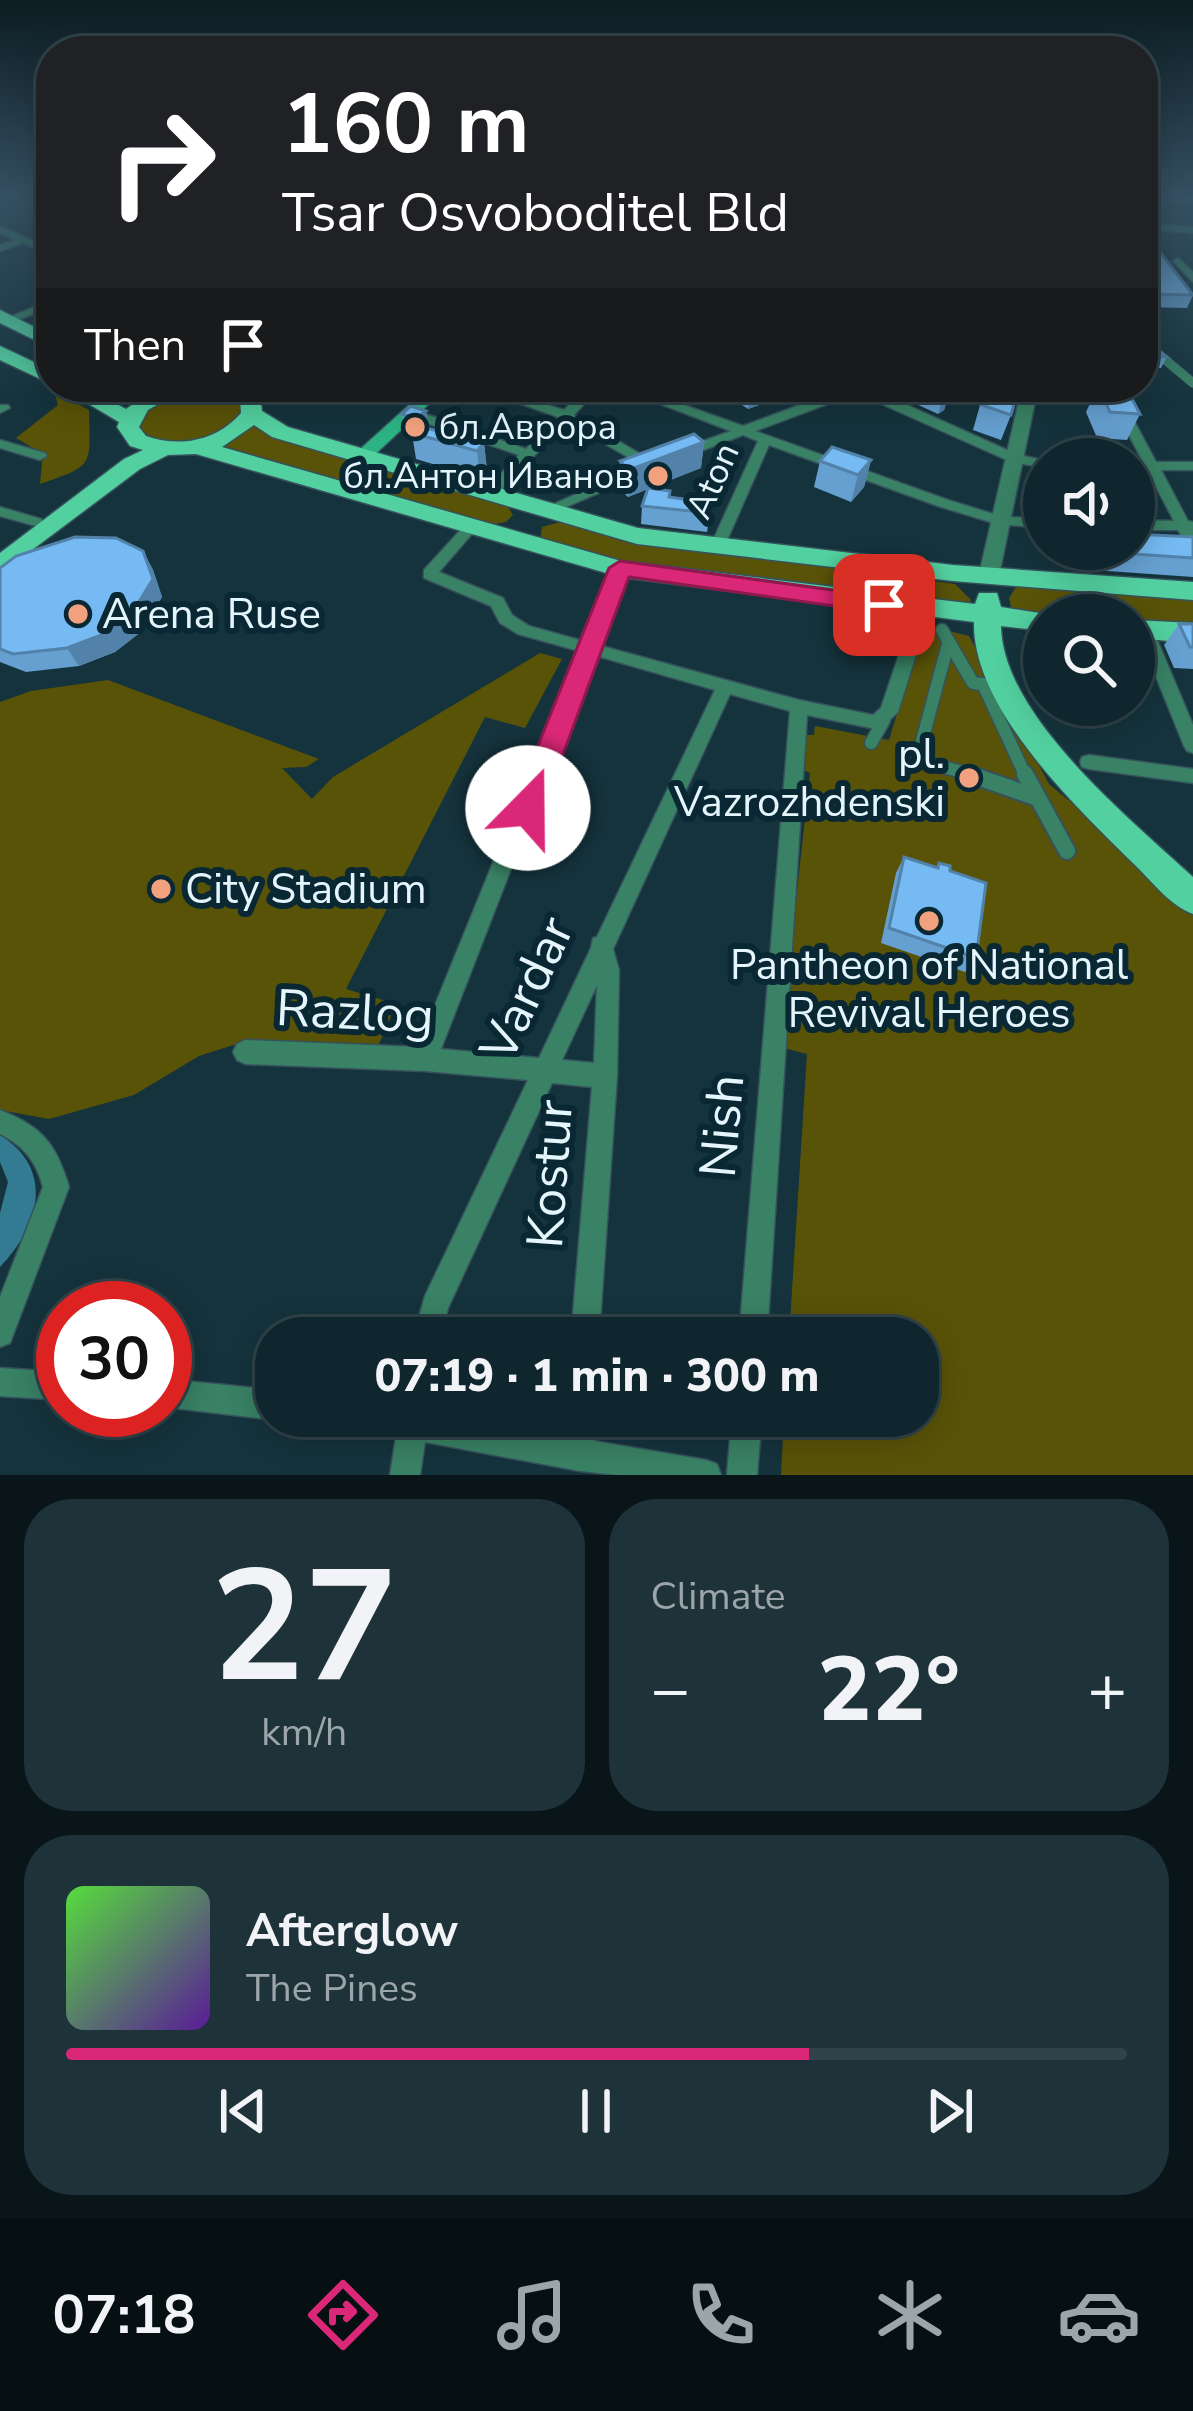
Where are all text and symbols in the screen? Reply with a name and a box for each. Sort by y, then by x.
text: 160 m [282,67,530,182]
icon: right [84,84,240,240]
text: Tsar Osvoboditel Bld [282,176,789,250]
icon: arrive [210,312,276,378]
text: Then [84,315,186,376]
place label: бл.Аврора [439,403,617,452]
marker: бл.Аврора [402,414,428,440]
street label: Aton [675,435,751,527]
map controls [1023,438,1155,726]
button: sound [1023,438,1155,570]
place label: бл.Антон Иванов [343,452,634,501]
marker: бл.Антон Иванов [645,463,671,489]
pin [833,554,935,656]
icon: arrive [851,572,917,638]
place label: Arena Ruse [102,586,321,643]
button: search [1023,594,1155,726]
marker: Arena Ruse [65,601,91,627]
place label: pl. Vazrozhdenski [673,726,945,831]
position arrow [465,745,591,871]
marker: pl. Vazrozhdenski [956,765,982,791]
place label: City Stadium [185,861,427,918]
marker: City Stadium [148,876,174,902]
street label: Vardar [463,905,591,1074]
marker: Pantheon of National Revival Heroes [916,908,942,934]
place label: Pantheon of National Revival Heroes [730,937,1129,1042]
street label: Razlog [274,973,436,1051]
street label: Nish [683,1072,761,1180]
street label: Kostur [510,1097,590,1251]
speed limit sign: 30 [36,1281,192,1437]
text: 07:19 · 1 min · 300 m [374,1346,820,1407]
text: 27 [211,1521,398,1734]
text: Climate [651,1570,786,1623]
text: 22° [817,1629,960,1752]
text: − [651,1645,690,1735]
text: + [1087,1645,1127,1735]
text: km/h [261,1706,347,1759]
text: Afterglow [246,1901,458,1962]
text: The Pines [246,1962,418,2015]
icon: previous [210,2078,276,2144]
icon: pause [563,2078,629,2144]
icon: next [917,2078,983,2144]
icon: directions [301,2273,385,2357]
icon: music [490,2273,574,2357]
icon: phone [679,2273,763,2357]
icon: climate [868,2273,952,2357]
icon: car [1057,2273,1141,2357]
text: 07:18 [53,2278,196,2352]

